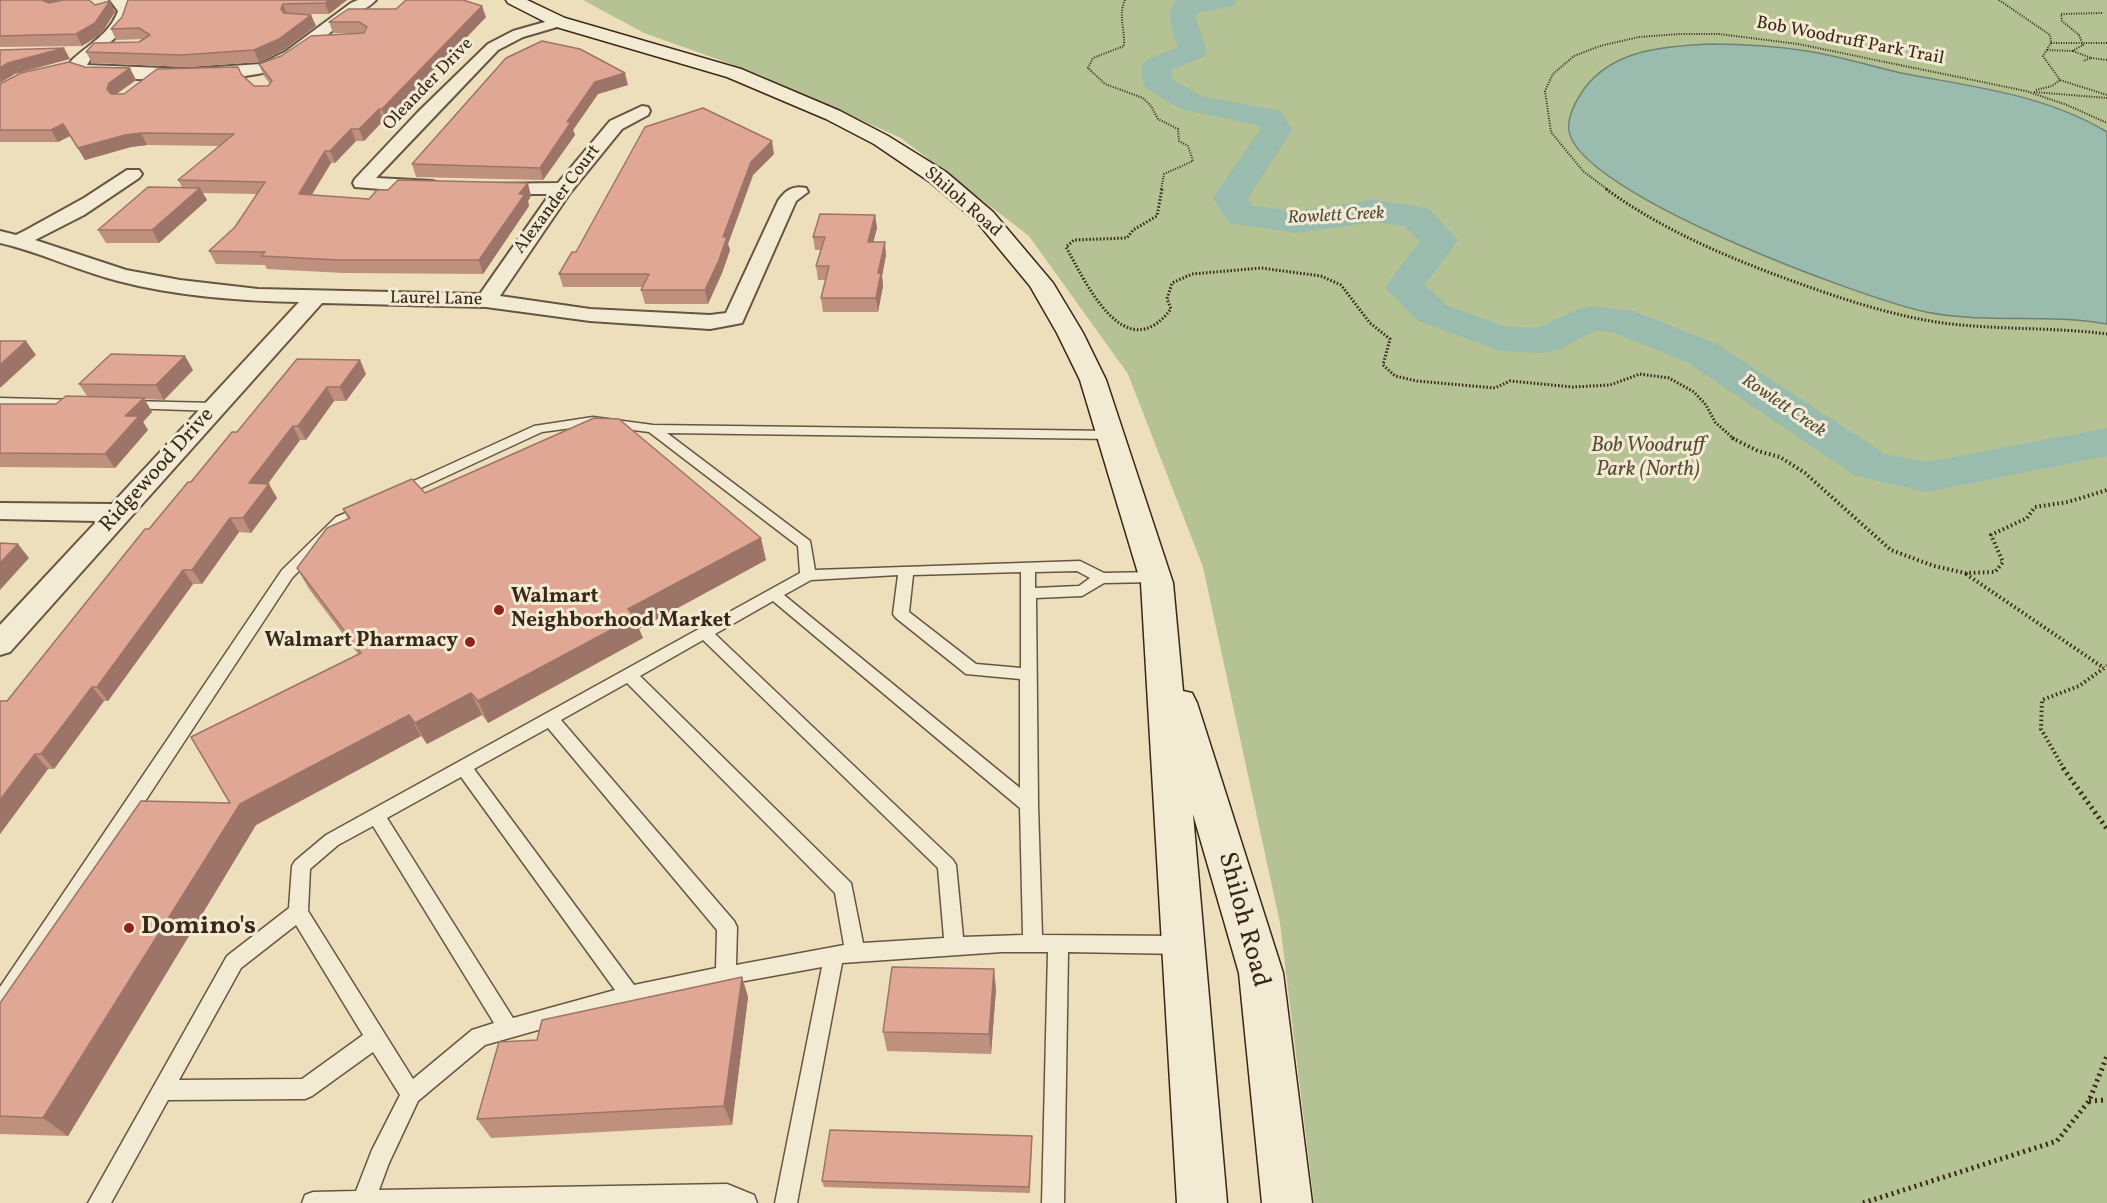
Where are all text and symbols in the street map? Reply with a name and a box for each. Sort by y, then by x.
street label: Bob Woodruff Park Trail [1754,13,1946,71]
street label: Oleander Drive [379,34,479,136]
street label: Alexander Court [510,141,606,259]
street label: Shiloh Road [919,163,1005,243]
water label: Rowlett Creek [1287,204,1385,230]
street label: Laurel Lane [390,288,482,312]
water label: Rowlett Creek [1737,371,1829,443]
street label: Ridgewood Drive [96,404,220,538]
park label: Bob Woodruff Park (North) [1591,434,1705,484]
place label: Walmart Neighborhood Market [511,585,731,635]
marker: Walmart Neighborhood Market [492,603,506,617]
place label: Walmart Pharmacy [264,629,458,655]
marker: Walmart Pharmacy [463,635,477,649]
street label: Shiloh Road [1209,849,1275,991]
place label: Domino's [141,912,256,944]
marker: Domino's [122,921,136,935]

